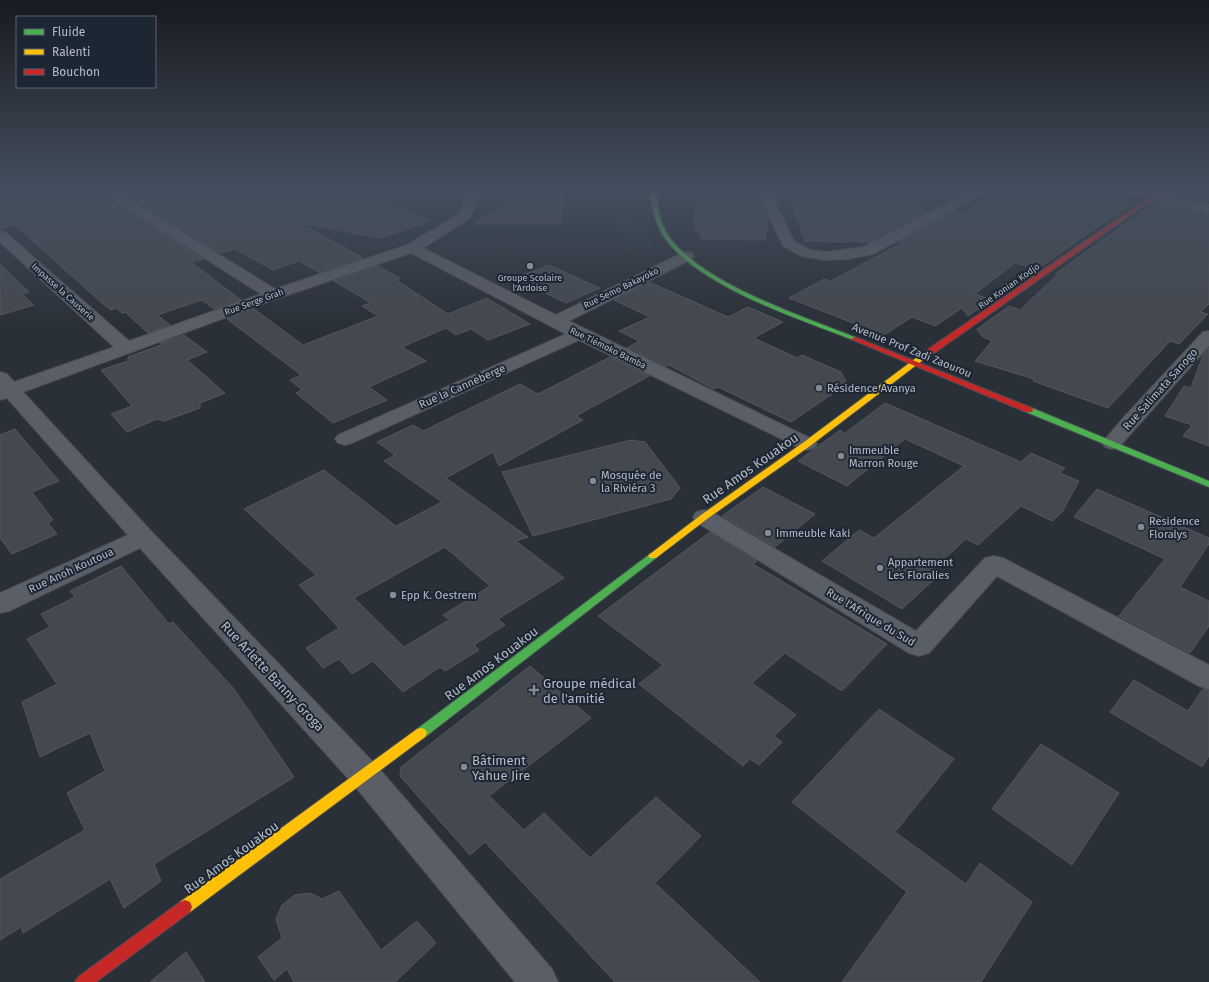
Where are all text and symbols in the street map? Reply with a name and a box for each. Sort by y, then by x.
legend [16,16,156,88]
text: Fluide [52,25,85,39]
text: Ralenti [52,45,90,59]
text: Bouchon [52,65,100,79]
street label: Impasse la Causerie [30,261,97,323]
marker: Groupe Scolaire l'Ardoise [525,261,535,271]
street label: Rue Konian Kodjo [976,261,1042,311]
street label: Rue Semo Bakayoko [582,265,660,311]
place label: Groupe Scolaire l'Ardoise [498,273,562,293]
street label: Rue Serge Grah [223,287,285,317]
street label: Avenue Prof Zadi Zaourou [850,320,974,380]
street label: Rue Tiémoko Bamba [568,325,648,371]
street label: Rue Salimata Sanogo [1120,346,1200,433]
street label: Rue la Canneberge [417,362,507,411]
place label: Résidence Avanya [827,382,916,395]
marker: Résidence Avanya [814,383,824,393]
street label: Rue Amos Kouakou [700,430,801,507]
place label: Immeuble Marron Rouge [849,444,918,470]
marker: Immeuble Marron Rouge [836,451,846,461]
place label: Mosquée de la Riviéra 3 [601,469,662,495]
marker: Mosquée de la Riviéra 3 [588,476,598,486]
place label: Residence Floralys [1149,515,1200,541]
marker: Residence Floralys [1136,522,1146,532]
place label: Immeuble Kaki [776,527,850,540]
marker: Immeuble Kaki [763,528,773,538]
street label: Rue Anoh Koutoua [27,545,116,596]
place label: Appartement Les Floralies [888,556,953,582]
marker: Appartement Les Floralies [875,563,885,573]
street label: Rue l'Afrique du Sud [824,586,917,649]
place label: Epp K. Oestrem [401,589,477,602]
marker: Epp K. Oestrem [388,590,398,600]
street label: Rue Arlette Banny-Groga [218,618,327,734]
street label: Rue Amos Kouakou [442,623,541,703]
place label: Groupe médical de l'amitié [543,676,636,706]
marker: Groupe médical de l'amitié [528,684,540,696]
place label: Bâtiment Yahue Jire [472,753,530,783]
marker: Bâtiment Yahue Jire [459,762,469,772]
street label: Rue Amos Kouakou [181,818,281,897]

